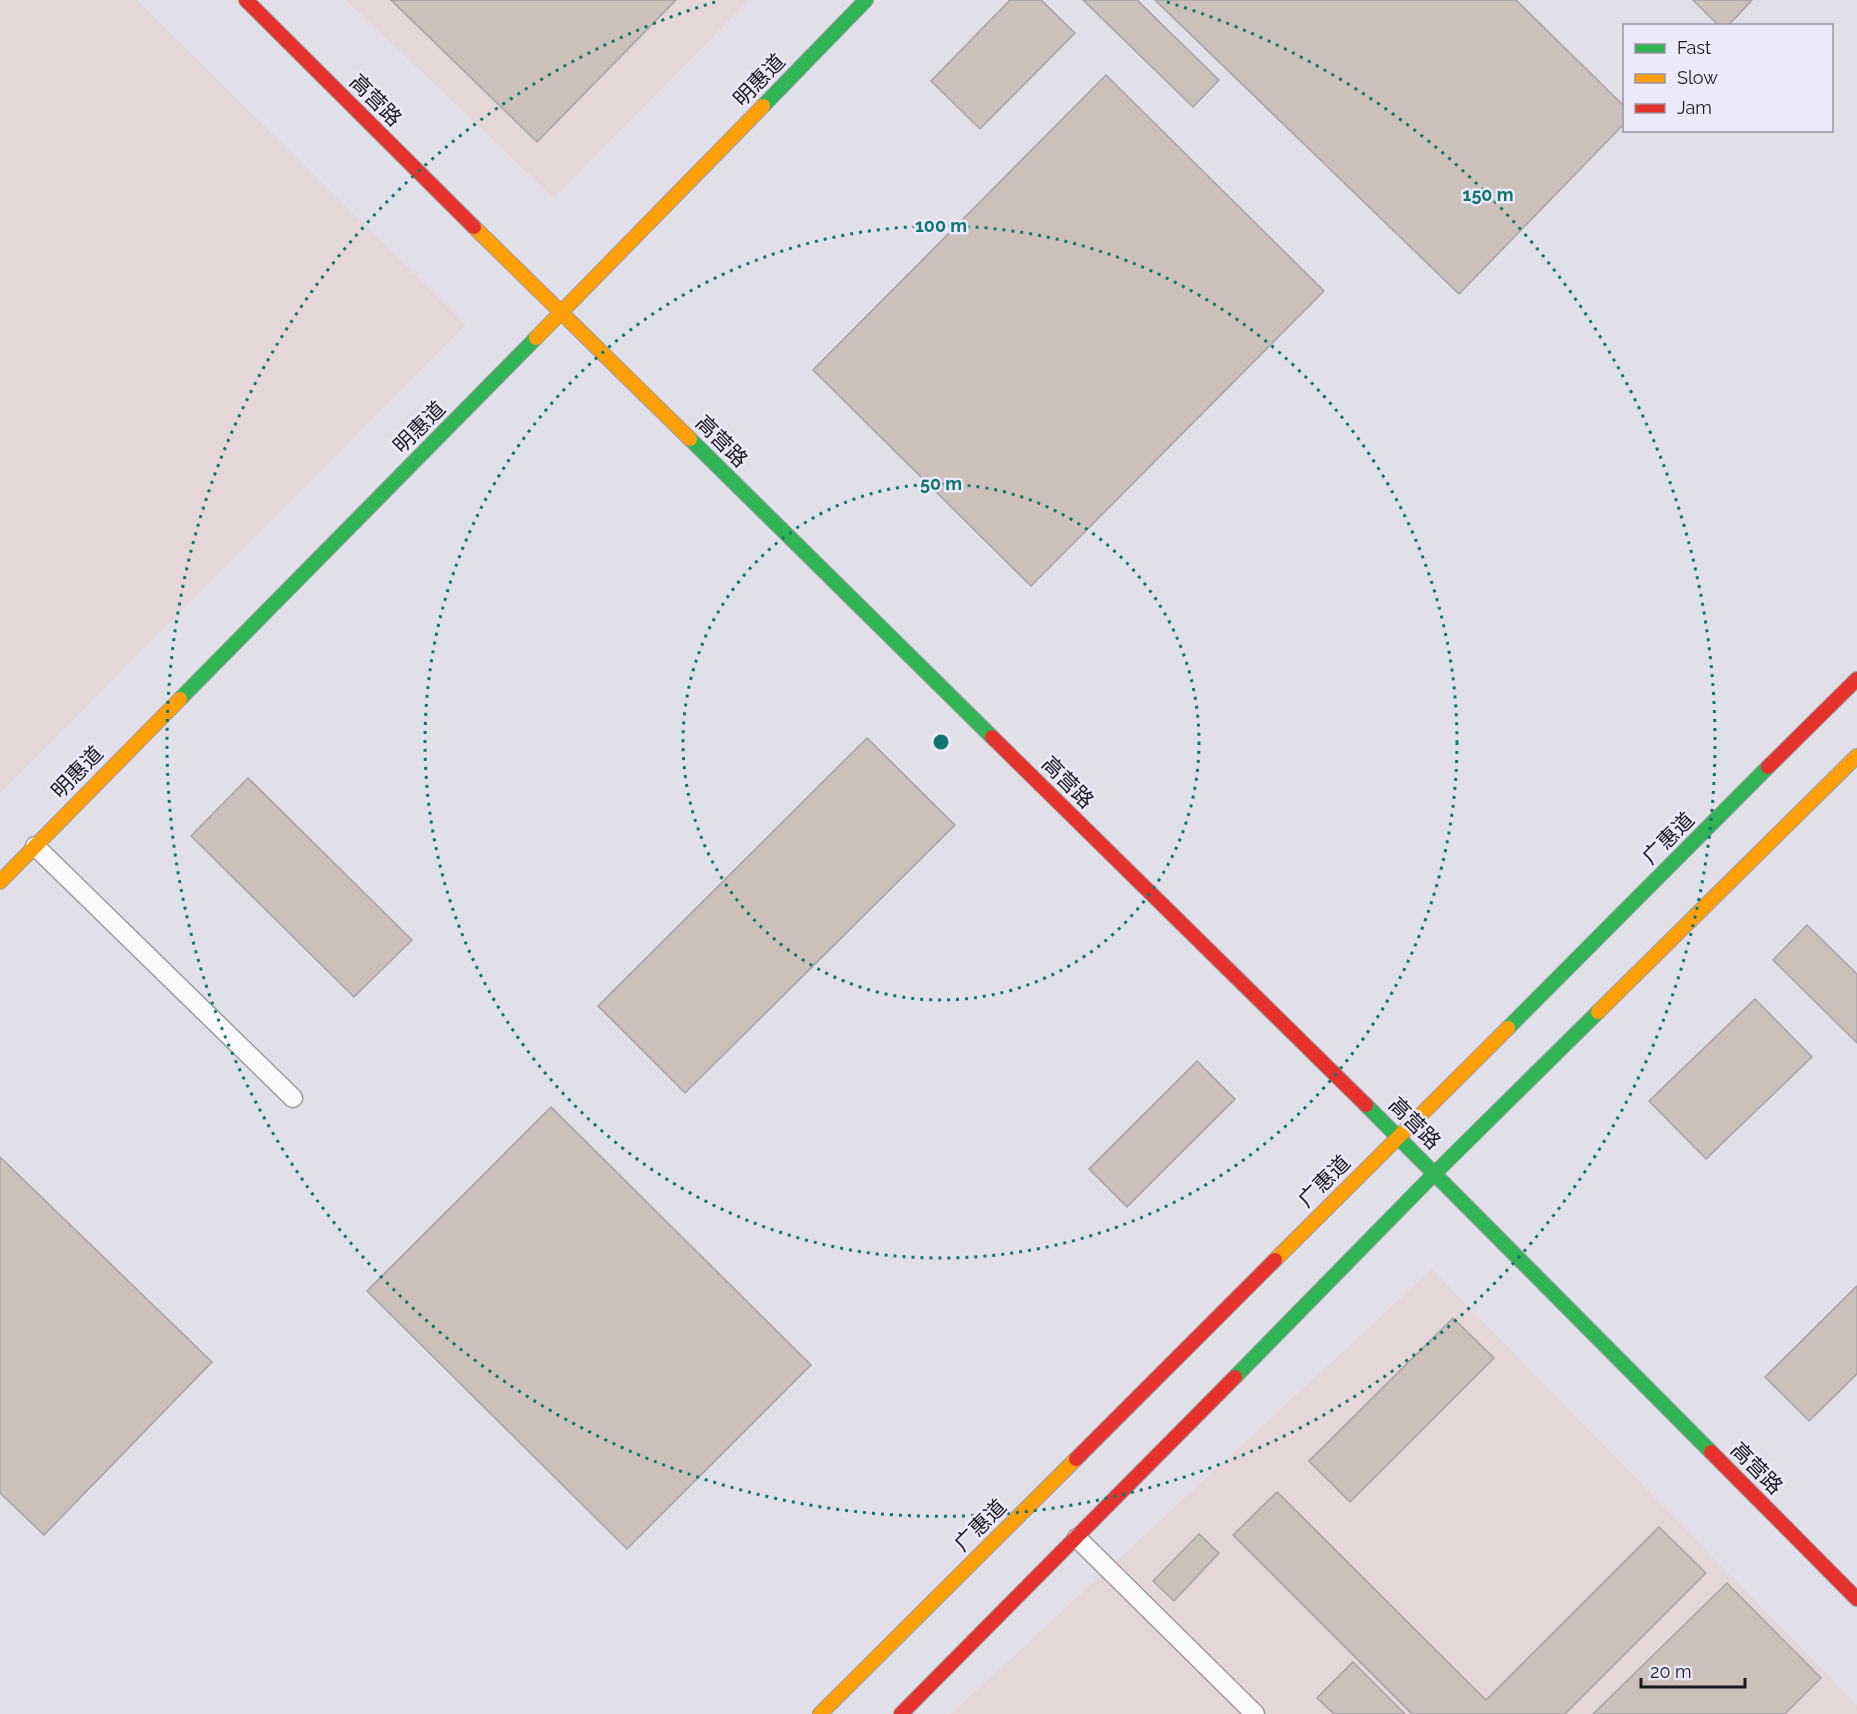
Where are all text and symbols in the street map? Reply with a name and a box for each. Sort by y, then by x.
legend [1623,24,1833,132]
text: Fast [1677,37,1711,58]
street label: 明惠道 [728,49,790,111]
text: Slow [1677,67,1718,88]
street label: 高营路 [345,69,407,131]
text: Jam [1677,97,1712,118]
text: 150 m [1463,184,1514,205]
text: 100 m [915,215,967,236]
street label: 明惠道 [388,396,450,458]
street label: 高营路 [691,410,753,472]
text: 50 m [920,473,962,494]
centre of rings [931,732,951,752]
street label: 明惠道 [46,741,108,803]
street label: 高营路 [1037,751,1099,813]
street label: 广惠道 [1637,807,1699,869]
street label: 高营路 [1384,1092,1446,1154]
street label: 广惠道 [1293,1150,1355,1212]
street label: 高营路 [1726,1437,1788,1499]
street label: 广惠道 [949,1494,1011,1556]
scale bar [1641,1651,1744,1689]
text: 20 m [1650,1661,1692,1682]

